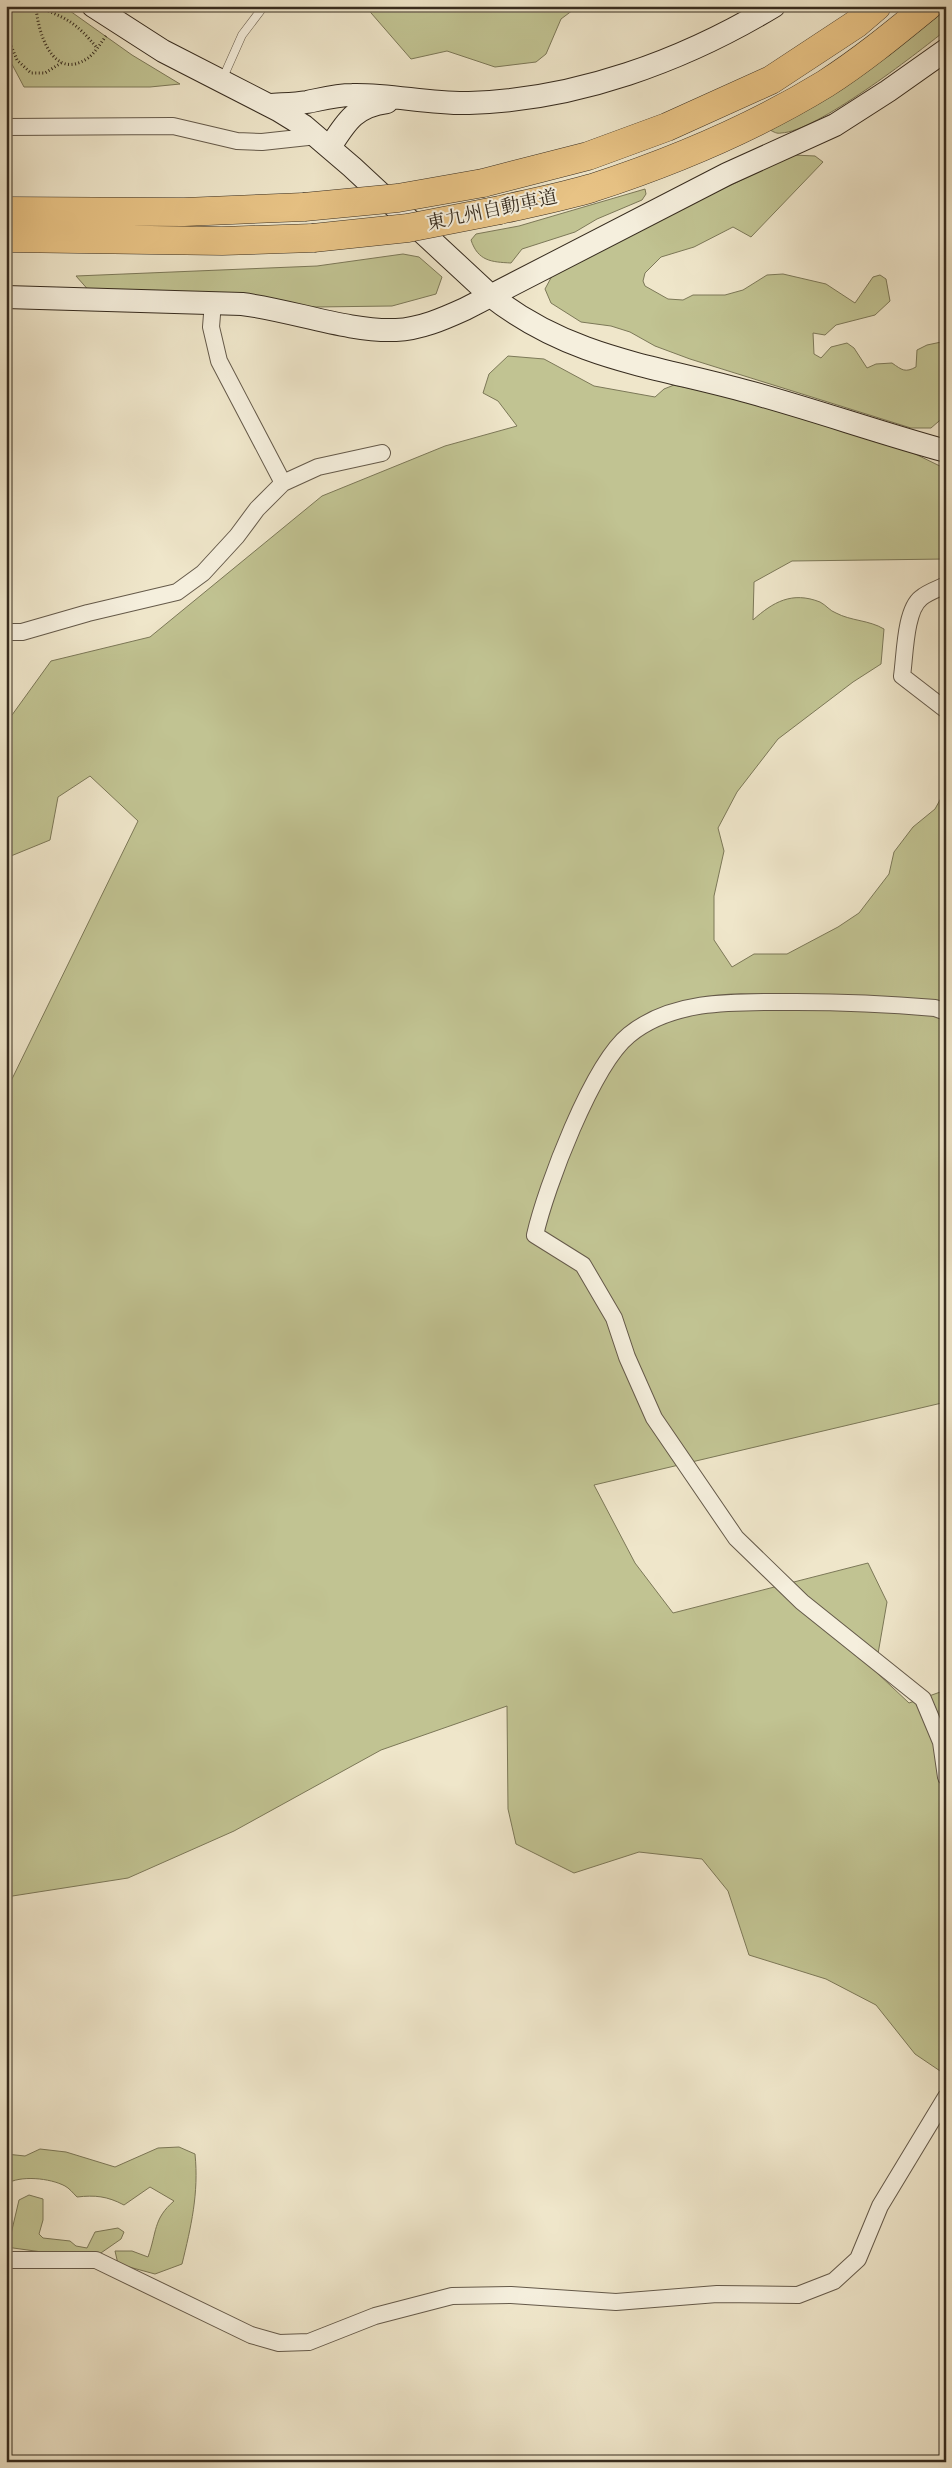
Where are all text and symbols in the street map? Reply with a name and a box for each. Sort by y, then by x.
street label: 東九州自動車道 [424,183,560,237]

